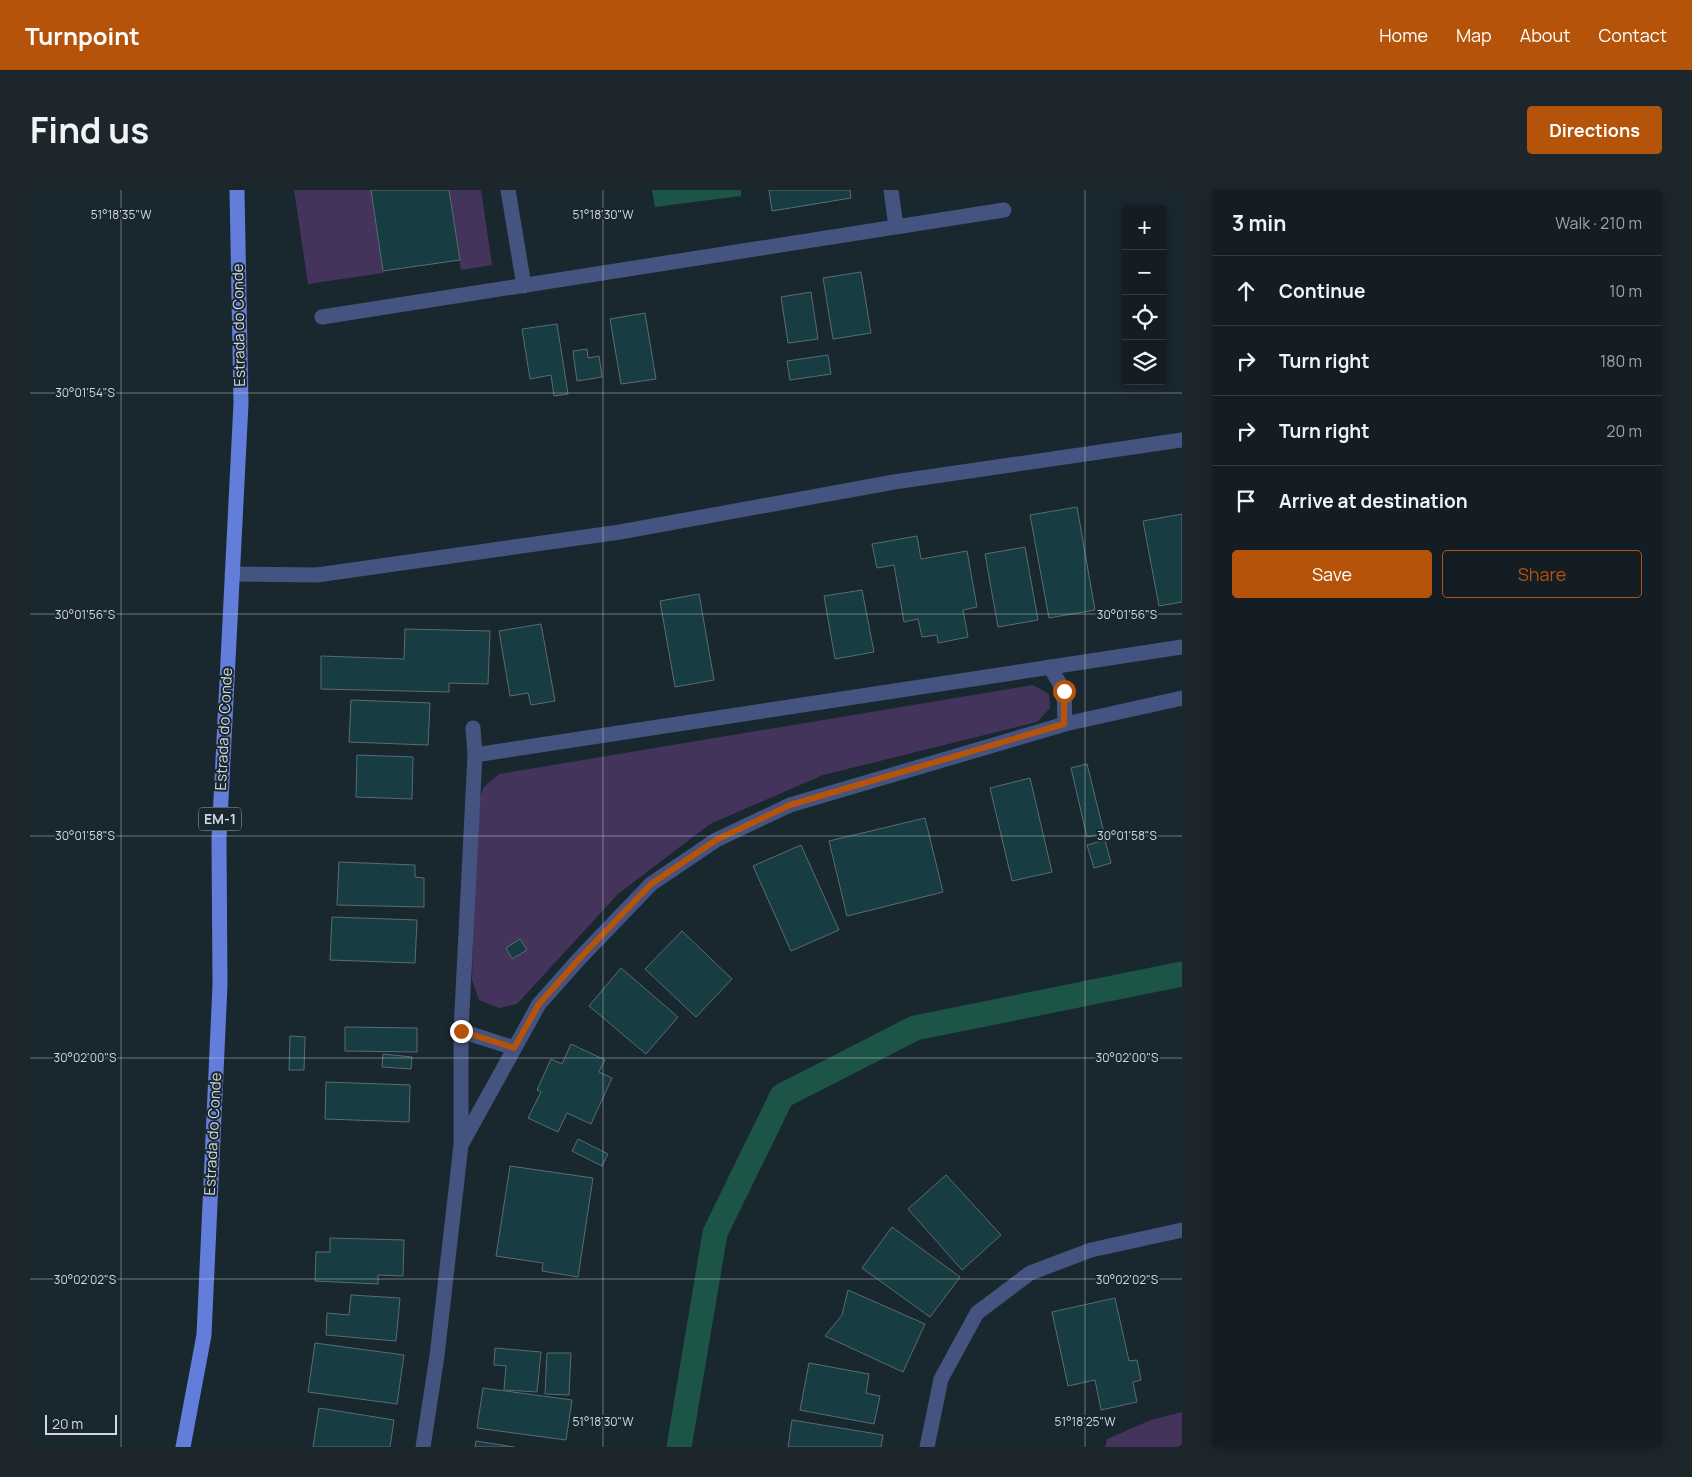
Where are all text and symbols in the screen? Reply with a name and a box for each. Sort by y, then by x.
text: Turnpoint [25,19,140,52]
text: Home [1379,23,1428,47]
text: Map [1456,23,1492,47]
text: About [1520,23,1570,47]
text: Contact [1598,23,1667,47]
text: Find us [30,106,149,154]
button: Directions [1527,106,1662,154]
map controls [1122,205,1167,385]
button: + [1122,205,1167,250]
text: 51°18'35"W [91,206,152,223]
text: 51°18'30"W [572,206,634,223]
text: 3 min [1232,209,1286,237]
text: Walk · 210 m [1555,212,1642,234]
button: − [1122,250,1167,295]
street label: Estrada do Conde [227,263,250,387]
icon: ahead [1232,277,1260,305]
text: Continue [1279,278,1365,304]
text: 10 m [1609,280,1642,302]
button: locate [1122,295,1167,340]
button: layers [1122,340,1167,385]
icon: right [1232,347,1260,375]
text: Turn right [1279,348,1369,374]
text: 180 m [1600,350,1642,372]
text: 30°01'54"S [55,384,115,401]
icon: right [1232,417,1260,445]
text: Turn right [1279,418,1369,444]
text: 20 m [1606,420,1642,442]
icon: arrive [1232,487,1260,515]
text: Arrive at destination [1279,488,1468,514]
button: Save [1232,550,1432,598]
button: Share [1442,550,1642,598]
text: 30°01'56"S [55,606,115,623]
text: 30°01'56"S [1097,606,1157,623]
street label: Estrada do Conde [210,667,237,791]
route start [1053,680,1076,703]
road number: EM-1 [199,808,241,830]
text: 30°01'58"S [55,827,115,844]
text: 30°01'58"S [1097,827,1157,844]
route end [450,1020,473,1043]
text: 30°02'00"S [54,1049,116,1066]
text: 30°02'00"S [1096,1049,1158,1066]
street label: Estrada do Conde [199,1072,226,1196]
text: 30°02'02"S [54,1271,116,1288]
text: 30°02'02"S [1096,1271,1158,1288]
scale bar [45,1412,118,1435]
text: 51°18'30"W [572,1413,634,1430]
text: 51°18'25"W [1055,1413,1116,1430]
text: 20 m [52,1414,83,1433]

